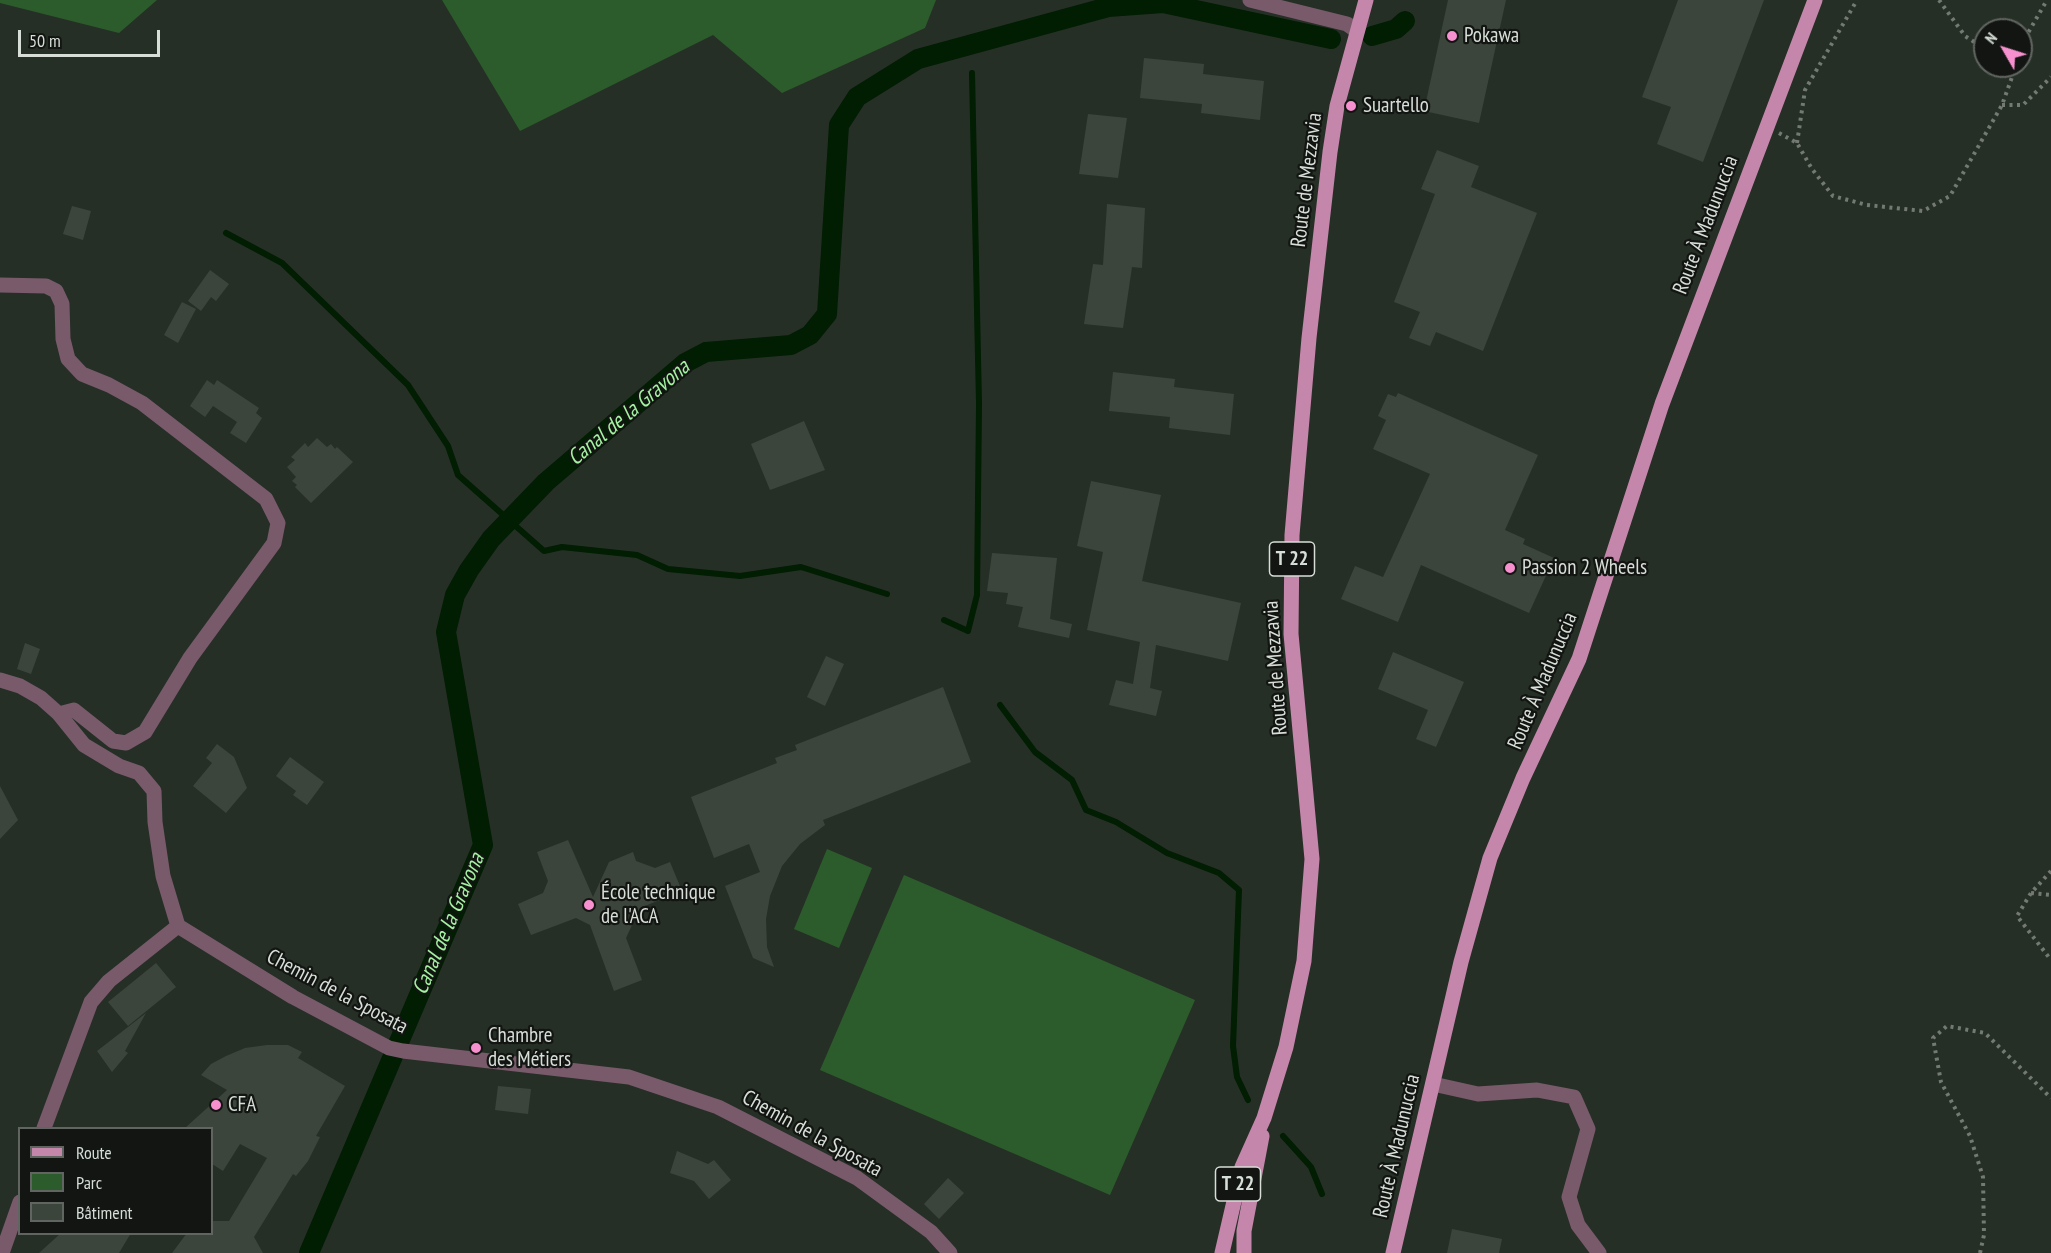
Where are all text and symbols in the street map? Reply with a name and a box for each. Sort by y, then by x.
scale bar [21,18,164,56]
north arrow [1973,18,2033,78]
place label: Pokawa [1464,23,1519,49]
text: N [1980,28,2001,48]
text: 50 m [29,29,61,52]
marker: Pokawa [1445,29,1459,43]
place label: Suartello [1363,93,1429,119]
marker: Suartello [1344,99,1358,113]
street label: Route de Mezzavia [1286,112,1328,248]
street label: Route À Madunuccia [1668,152,1744,298]
water label: Canal de la Gravona [563,354,695,472]
road number: T 22 [1270,542,1314,576]
place label: Passion 2 Wheels [1522,555,1647,581]
marker: Passion 2 Wheels [1503,561,1517,575]
street label: Route de Mezzavia [1259,600,1293,736]
street label: Route À Madunuccia [1503,609,1583,753]
water label: Canal de la Gravona [407,849,491,999]
place label: École technique de l'ACA [601,880,716,930]
marker: École technique de l'ACA [582,898,596,912]
street label: Chemin de la Sposata [262,944,412,1040]
place label: Chambre des Métiers [488,1023,571,1073]
marker: Chambre des Métiers [469,1041,483,1055]
street label: Route À Madunuccia [1368,1072,1426,1220]
street label: Chemin de la Sposata [738,1085,886,1183]
place label: CFA [228,1092,256,1118]
marker: CFA [209,1098,223,1112]
legend [18,1127,213,1235]
text: Route [76,1141,112,1164]
road number: T 22 [1216,1167,1260,1201]
text: Parc [76,1171,102,1194]
text: Bâtiment [76,1201,133,1224]

